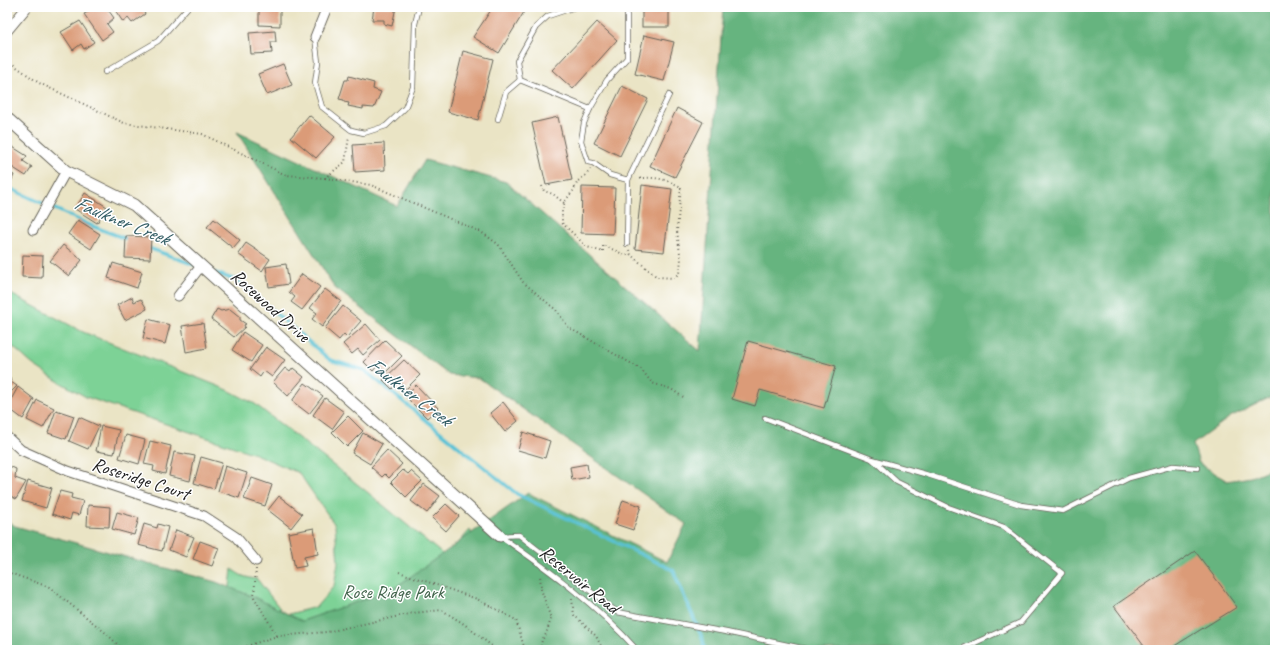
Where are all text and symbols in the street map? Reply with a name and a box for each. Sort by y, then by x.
water label: Faulkner Creek [71,190,176,252]
street label: Rosewood Drive [226,264,316,349]
water label: Faulkner Creek [362,351,460,434]
street label: Roseridge Court [89,452,195,507]
street label: Reservoir Road [535,540,627,621]
park label: Rose Ridge Park [342,580,445,604]

